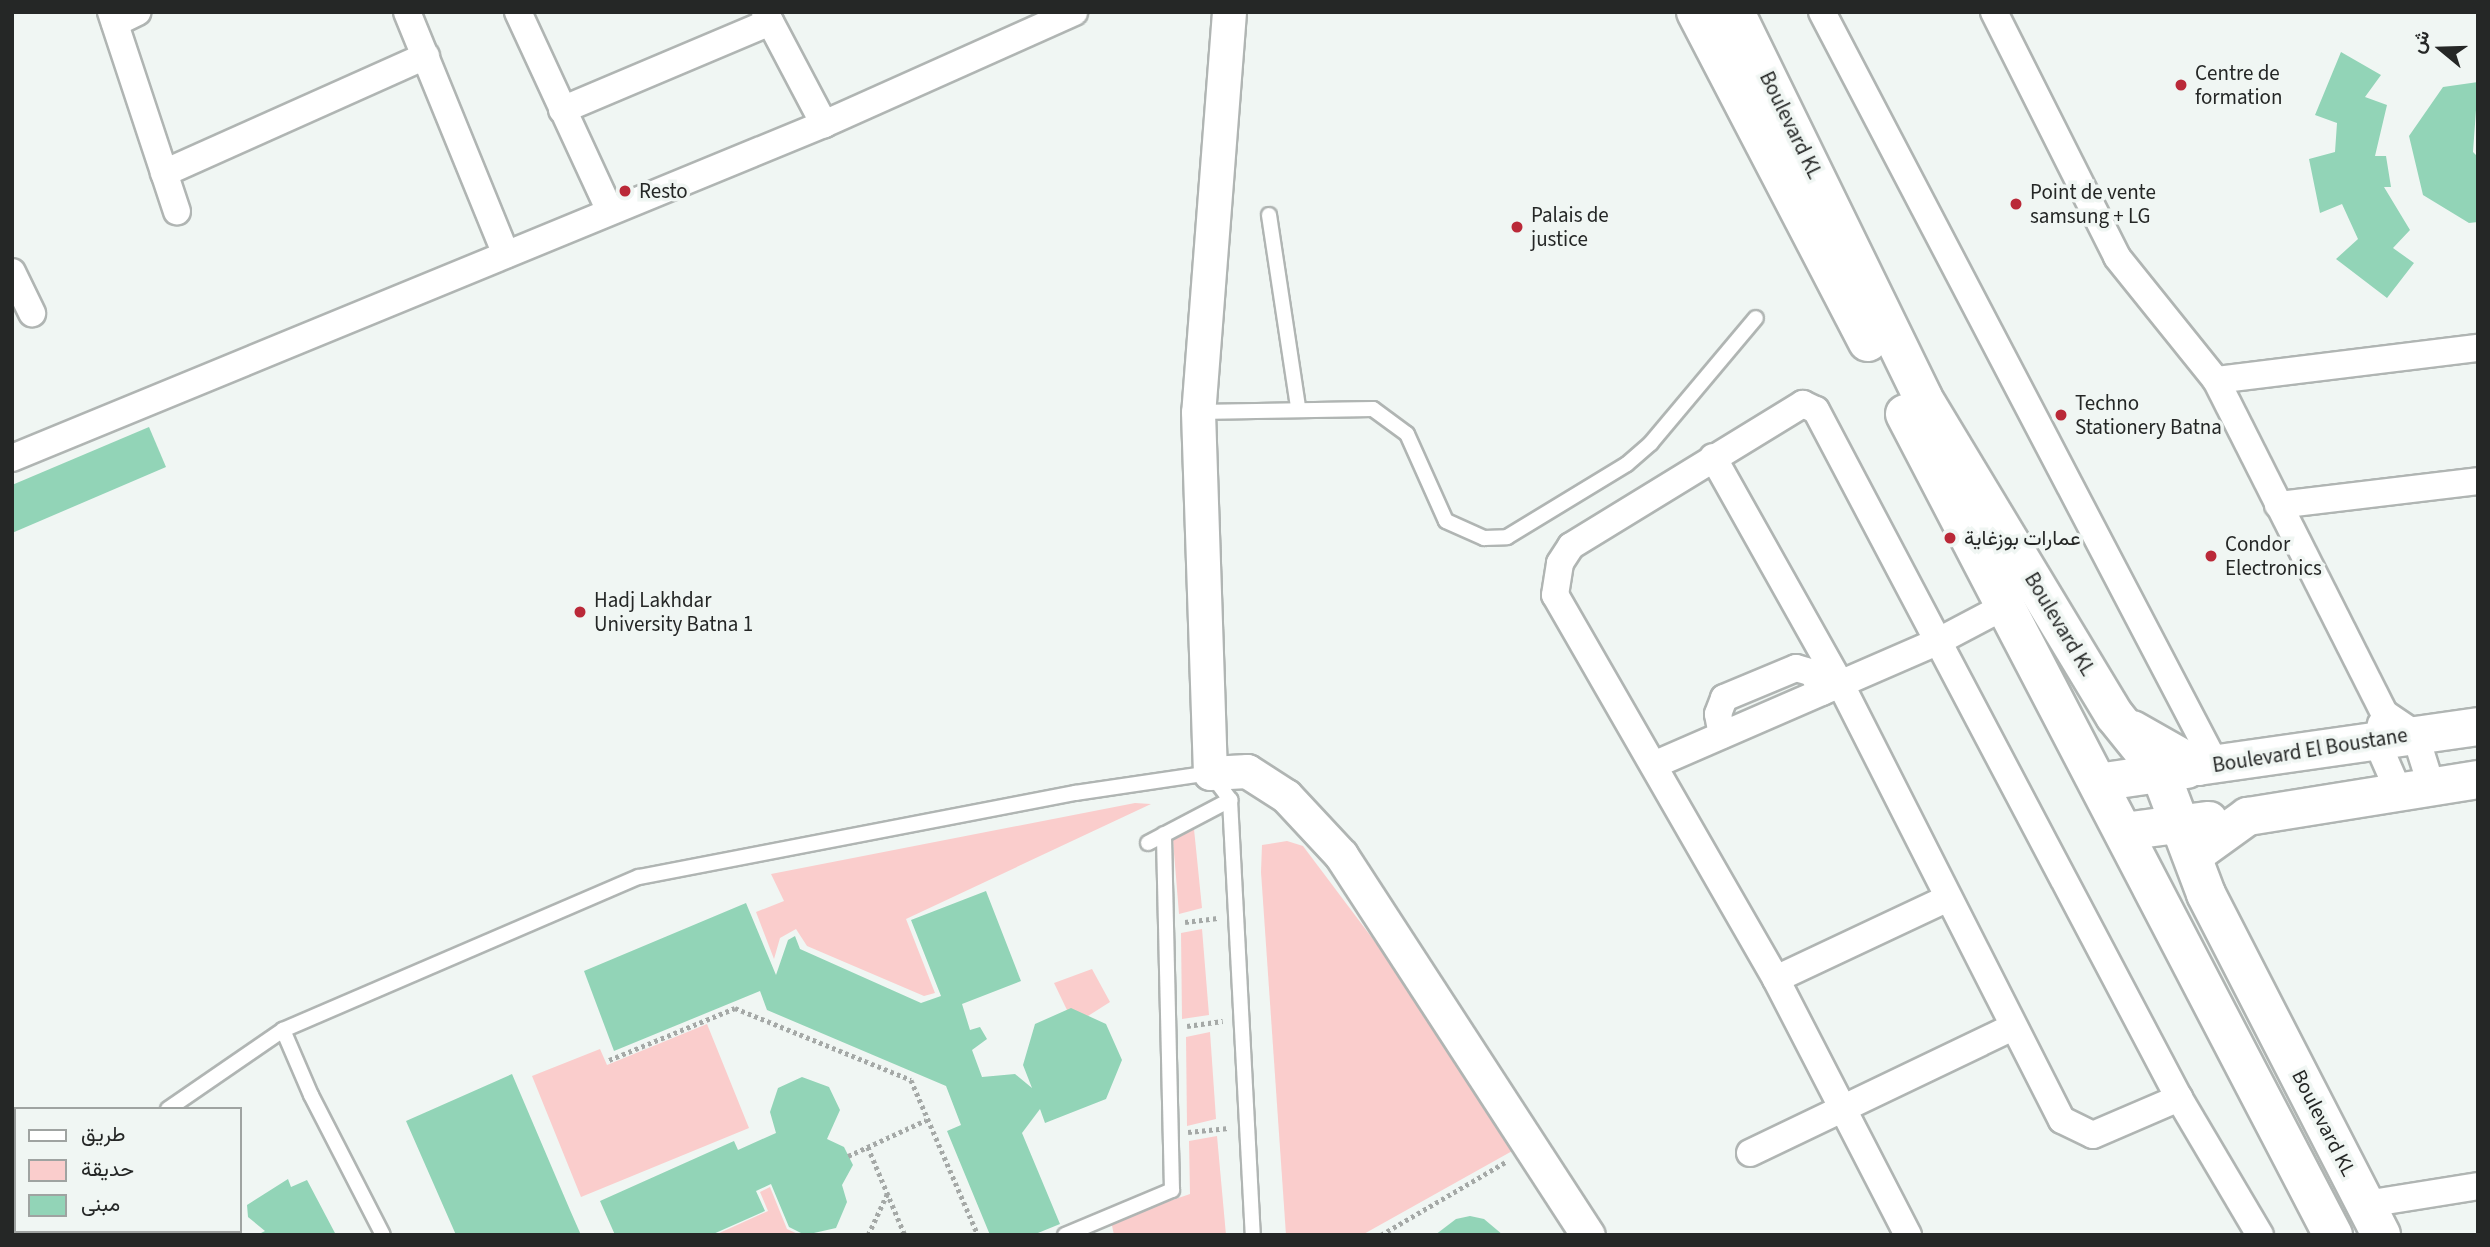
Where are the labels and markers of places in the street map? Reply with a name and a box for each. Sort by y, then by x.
place label: Centre de formation [2195,60,2282,110]
marker: Centre de formation [2173,77,2189,93]
place label: Resto [639,178,688,204]
place label: Point de vente samsung + LG [2030,179,2156,229]
marker: Resto [617,183,633,199]
marker: Point de vente samsung + LG [2008,196,2024,212]
place label: Palais de justice [1531,202,1609,252]
marker: Palais de justice [1509,219,1525,235]
place label: Techno Stationery Batna [2075,390,2222,440]
marker: Techno Stationery Batna [2053,407,2069,423]
place label: عمارات بوزغاية [1964,525,2081,551]
marker: عمارات بوزغاية [1942,530,1958,546]
place label: Condor Electronics [2225,531,2322,581]
marker: Condor Electronics [2203,548,2219,564]
place label: Hadj Lakhdar University Batna 1 [594,587,753,637]
marker: Hadj Lakhdar University Batna 1 [572,604,588,620]

